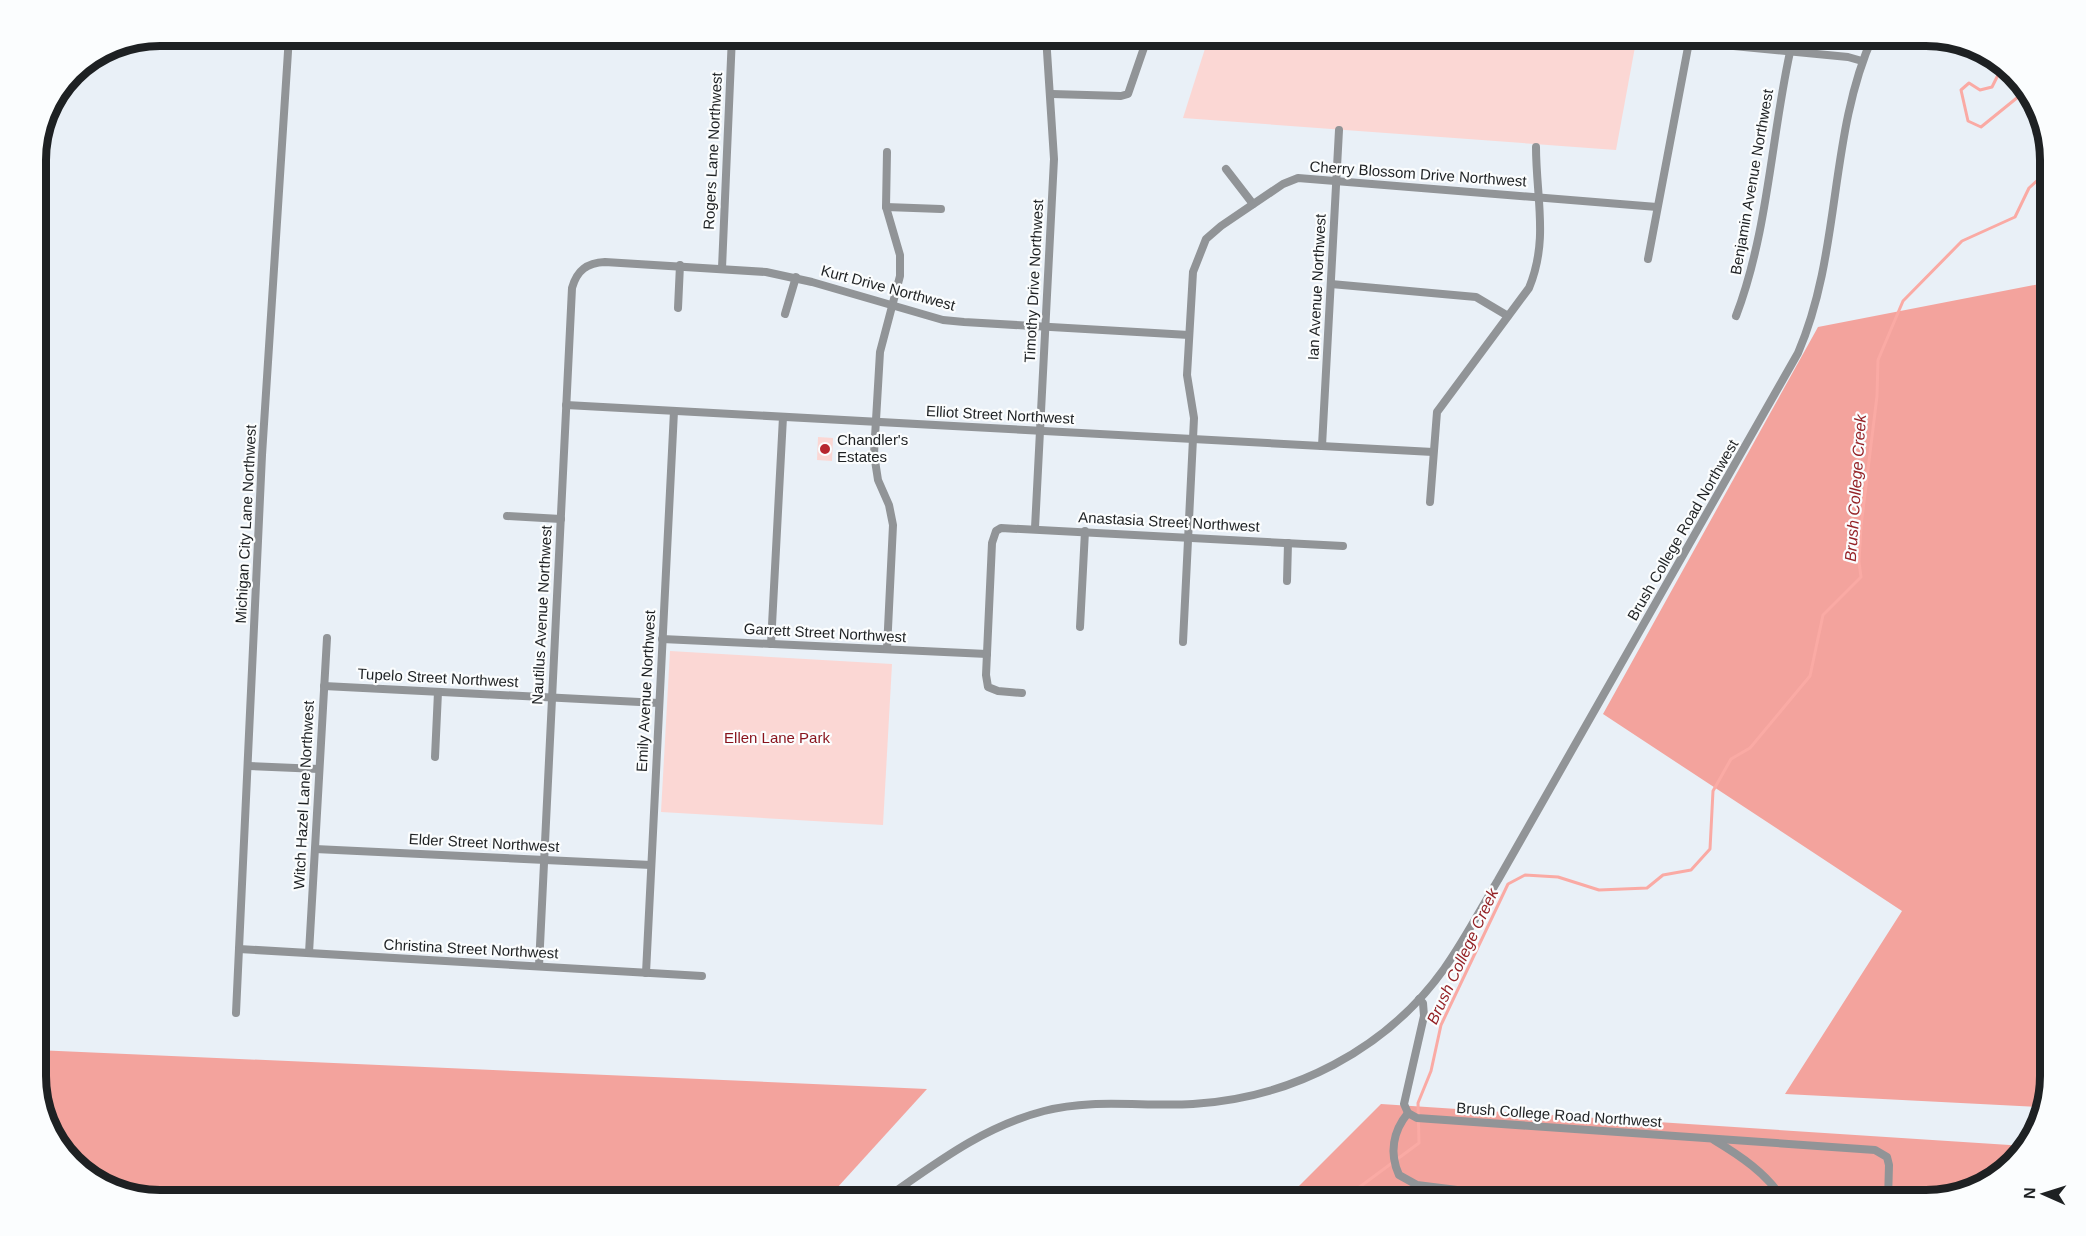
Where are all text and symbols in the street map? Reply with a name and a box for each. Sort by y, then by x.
street label: Rogers Lane Northwest [700,71,725,230]
street label: Benjamin Avenue Northwest [1727,87,1776,276]
street label: Cherry Blossom Drive Northwest [1309,157,1528,190]
street label: Timothy Drive Northwest [1021,198,1046,363]
street label: Ian Avenue Northwest [1304,213,1329,361]
street label: Kurt Drive Northwest [819,261,958,314]
street label: Elliot Street Northwest [925,402,1075,427]
water label: Brush College Creek [1842,413,1869,562]
street label: Michigan City Lane Northwest [232,423,259,624]
place label: Chandler's Estates [837,431,908,465]
street label: Brush College Road Northwest [1624,436,1742,623]
marker: Chandler's Estates [818,442,832,456]
street label: Anastasia Street Northwest [1078,508,1261,535]
street label: Nautilus Avenue Northwest [528,524,555,705]
street label: Emily Avenue Northwest [633,609,658,772]
street label: Garrett Street Northwest [743,620,907,645]
street label: Tupelo Street Northwest [357,665,520,690]
street label: Witch Hazel Lane Northwest [290,699,317,890]
park label: Ellen Lane Park [724,729,830,746]
street label: Elder Street Northwest [408,830,561,855]
water label: Brush College Creek [1424,885,1502,1027]
street label: Christina Street Northwest [383,935,560,962]
street label: Brush College Road Northwest [1456,1099,1663,1130]
north arrow [2014,1164,2074,1224]
text: N [2021,1187,2038,1199]

